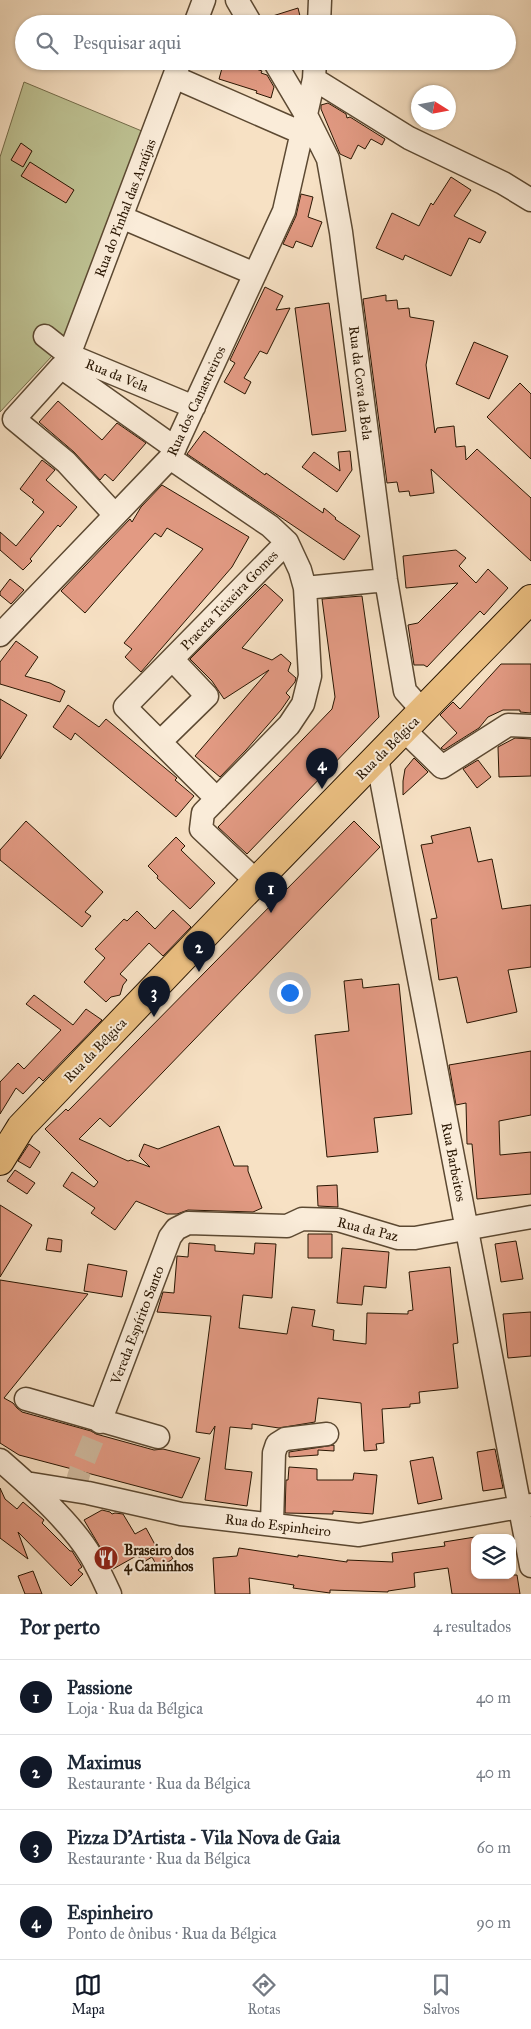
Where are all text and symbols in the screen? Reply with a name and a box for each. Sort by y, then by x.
search box [15,15,516,70]
icon: search [33,29,61,57]
text: Pesquisar aqui [73,31,181,54]
north arrow [411,85,456,130]
street label: Rua do Pinhal das Araújas [91,137,160,280]
street label: Rua da Cova da Bela [345,325,376,441]
street label: Rua dos Canastreiros [163,343,229,459]
street label: Rua da Vela [83,355,151,396]
street label: Praceta Teixeira Gomes [177,547,282,654]
street label: Rua da Bélgica [352,713,423,784]
pin: 4 [306,748,338,789]
pin: 1 [255,872,287,913]
pin: 2 [183,931,215,972]
pin: 3 [138,976,170,1017]
your location [277,980,303,1006]
street label: Rua da Bélgica [60,1015,130,1086]
street label: Rua Barbeitos [438,1121,470,1203]
street label: Rua da Paz [336,1214,401,1245]
street label: Vereda Espírito Santo [107,1264,168,1388]
street label: Rua do Espinheiro [224,1511,332,1540]
map controls [471,1534,516,1579]
button: layers [471,1534,516,1579]
place label: Braseiro dos 4 Caminhos [124,1542,194,1576]
restaurant icon: Braseiro dos 4 Caminhos [93,1545,119,1571]
text: Por perto [20,1614,100,1640]
text: 4 resultados [433,1617,511,1636]
text: Passione [67,1676,132,1699]
text: 1 [33,1688,39,1707]
text: 40 m [476,1688,511,1707]
text: Loja · Rua da Bélgica [67,1699,203,1718]
text: Maximus [67,1751,141,1774]
text: 2 [32,1763,40,1782]
text: 40 m [476,1763,511,1782]
text: Restaurante · Rua da Bélgica [67,1774,251,1793]
text: Pizza D'Artista - Vila Nova de Gaia [67,1826,340,1849]
text: 3 [33,1838,39,1857]
text: 60 m [477,1838,511,1857]
text: Restaurante · Rua da Bélgica [67,1849,251,1868]
text: Espinheiro [67,1901,153,1924]
text: 4 [32,1913,40,1932]
text: 90 m [476,1913,511,1932]
text: Ponto de ônibus · Rua da Bélgica [67,1924,277,1943]
tab: Mapa [71,1971,105,2018]
tab: Rotas [247,1971,280,2018]
tab: Salvos [423,1971,460,2018]

